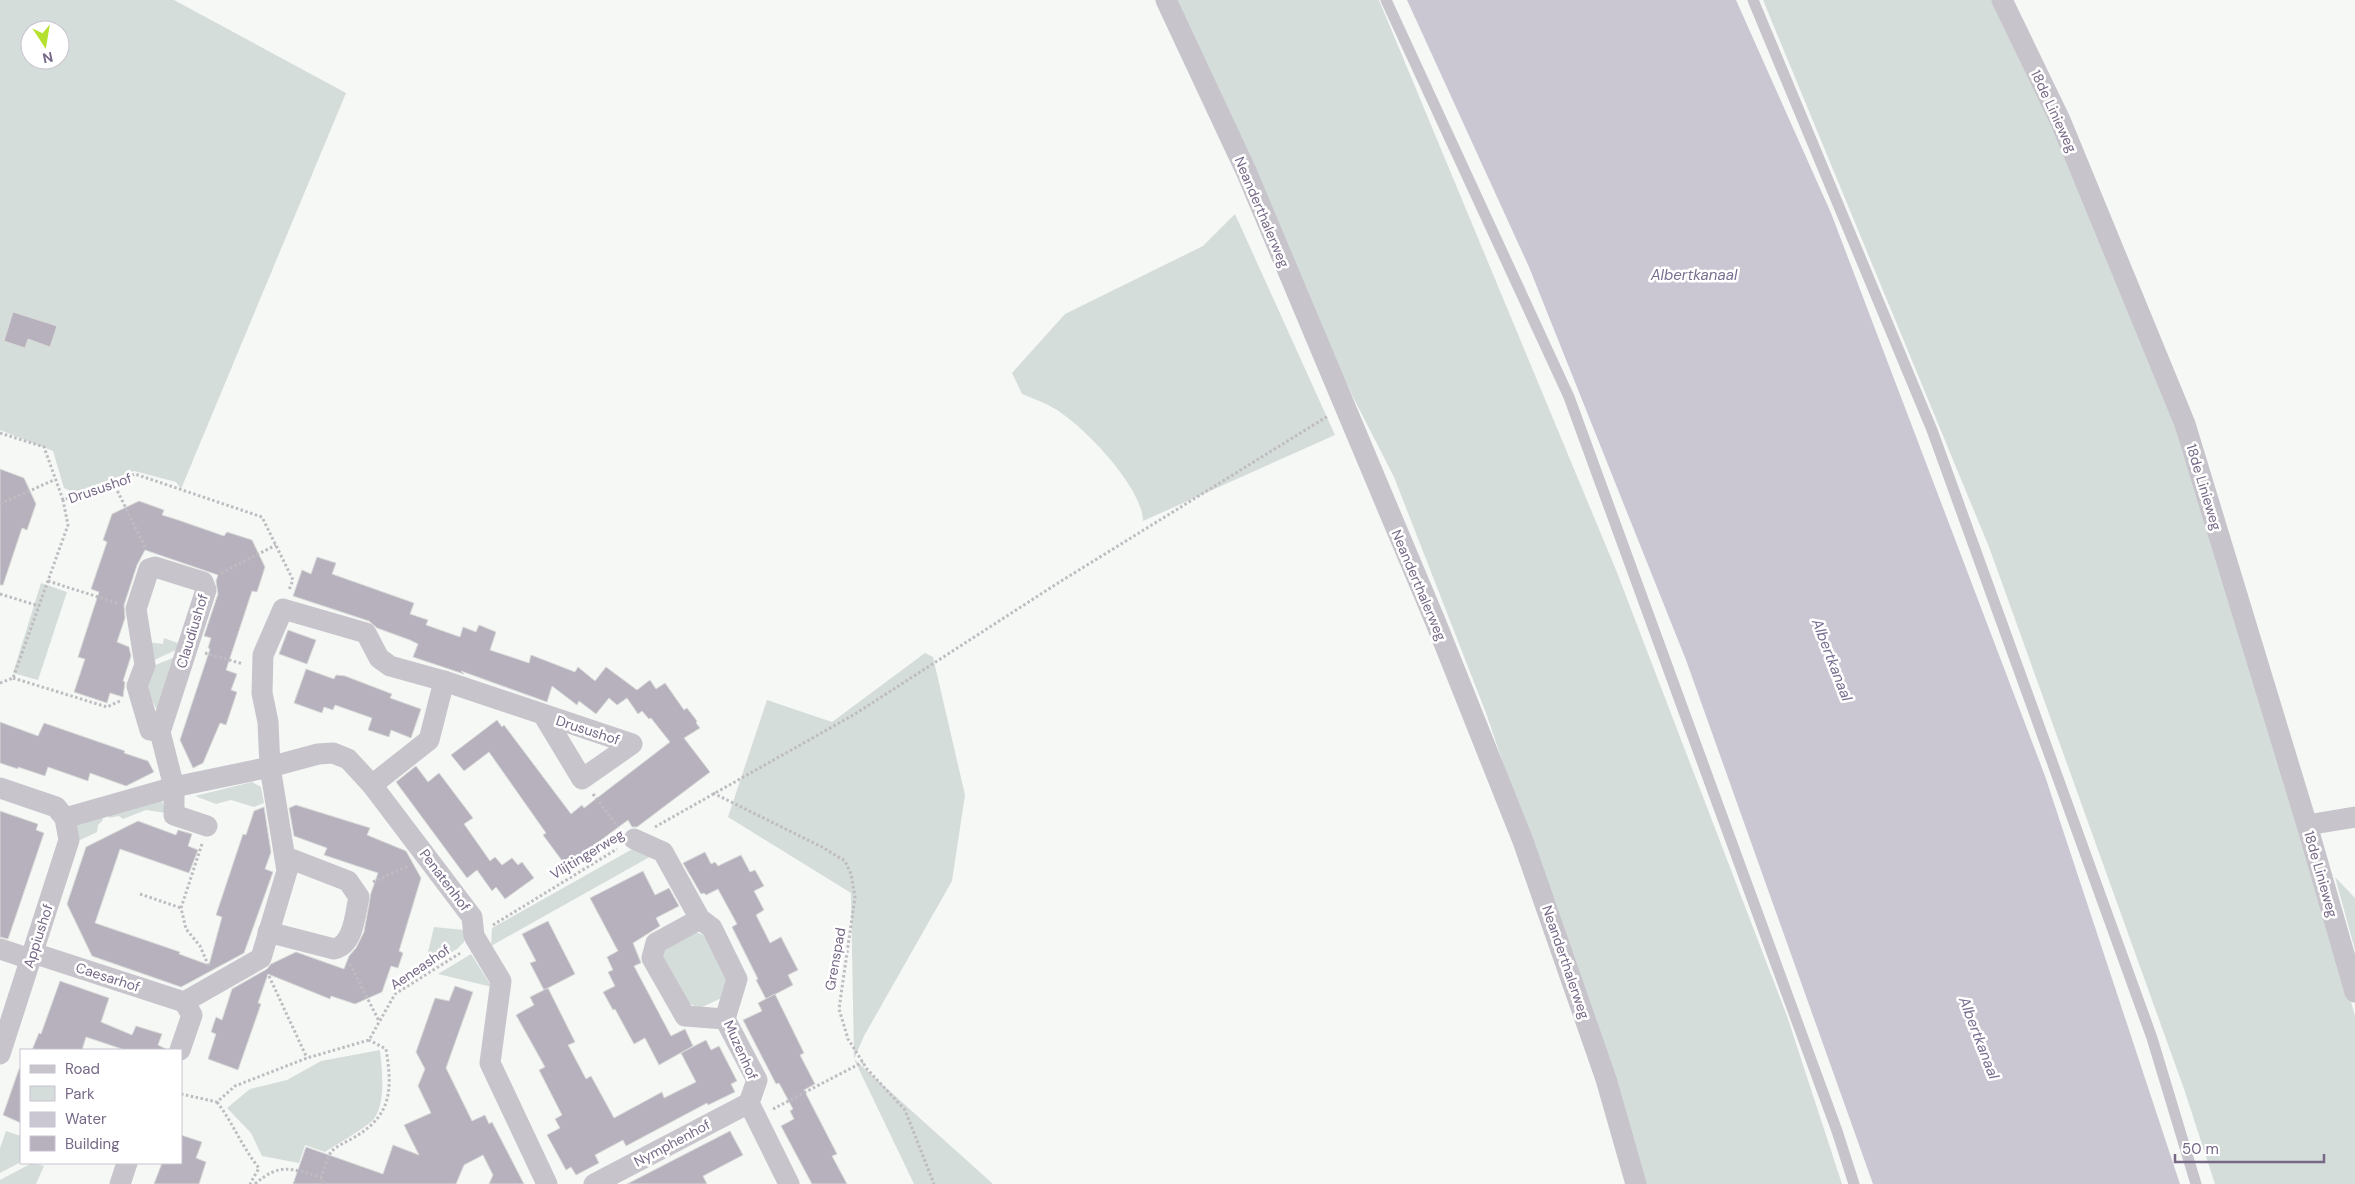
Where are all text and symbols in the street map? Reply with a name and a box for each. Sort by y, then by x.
north arrow [20,20,70,70]
text: N [41,48,55,68]
street label: 18de Linieweg [2027,67,2081,155]
street label: Neanderthalerweg [1231,154,1294,270]
water label: Albertkanaal [1650,265,1738,285]
street label: 18de Linieweg [2182,442,2226,532]
street label: Drusushof [66,469,134,507]
street label: Neanderthalerweg [1388,527,1451,643]
street label: Claudiushof [172,591,212,671]
water label: Albertkanaal [1807,615,1857,705]
street label: Drusushof [554,711,622,749]
street label: Vlijtingerweg [547,825,627,883]
street label: 18de Linieweg [2300,829,2342,920]
street label: Penatenhof [416,845,474,915]
street label: Appiushof [19,901,57,970]
street label: Neanderthalerweg [1538,903,1594,1021]
street label: Grenspad [821,926,849,992]
street label: Aeneashof [387,940,454,994]
street label: Caesarhof [74,958,143,996]
water label: Albertkanaal [1954,993,2004,1083]
street label: Muzenhof [720,1017,762,1083]
legend [20,1049,182,1164]
text: Road [65,1059,100,1079]
text: Park [65,1084,95,1104]
text: Water [65,1109,107,1129]
street label: Nymphenhof [631,1115,713,1171]
scale bar [2175,1132,2324,1164]
text: Building [65,1134,120,1154]
text: 50 m [2182,1139,2219,1159]

